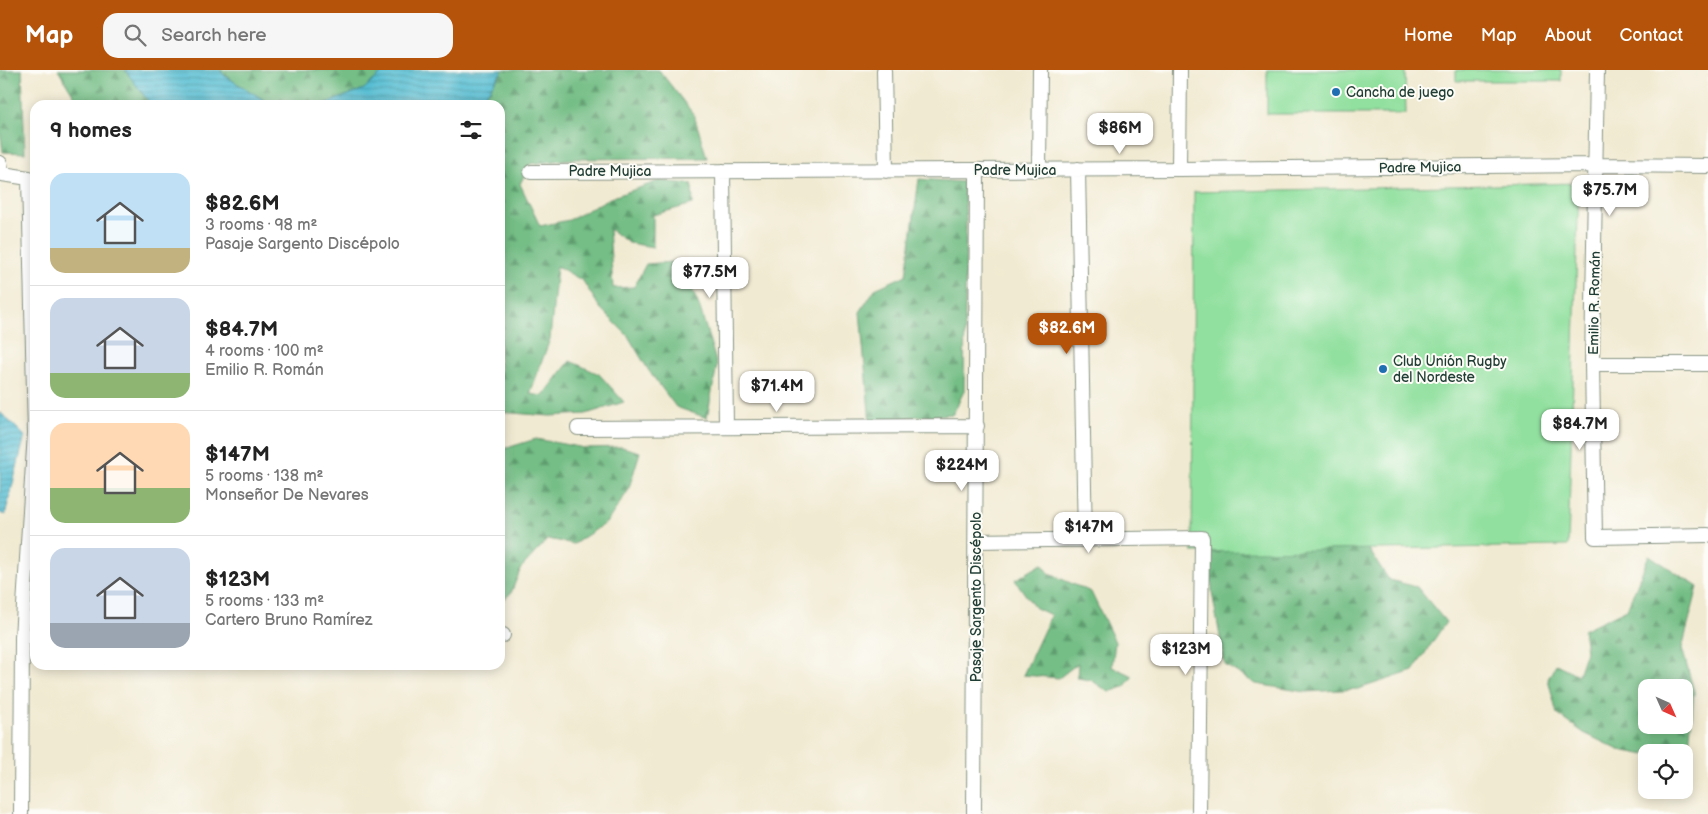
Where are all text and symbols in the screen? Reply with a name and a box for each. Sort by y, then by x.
search box [103,13,453,58]
text: Map [25,21,73,50]
icon: search [121,21,149,49]
text: Search here [161,24,267,47]
text: Home [1404,25,1453,46]
text: Map [1481,25,1517,46]
text: About [1545,25,1592,46]
text: Contact [1620,25,1683,46]
place label: Cancha de juego [1346,84,1454,101]
marker: Cancha de juego [1330,86,1342,98]
pin: $86M [1090,112,1150,155]
icon: filters [457,116,485,144]
text: 9 homes [50,118,132,143]
text: $86M [1098,119,1142,138]
street label: Padre Mujica [1378,158,1462,177]
street label: Padre Mujica [974,162,1057,179]
street label: Padre Mujica [569,163,652,180]
pin: $75.7M [1569,174,1651,217]
text: $75.7M [1583,181,1637,200]
text: $82.6M [205,191,280,216]
icon: home [90,193,150,253]
text: 3 rooms · 98 m² [205,216,317,235]
text: Pasaje Sargento Discépolo [205,235,400,254]
street label: Emilio R. Román [1585,251,1604,355]
pin: $77.5M [669,256,751,299]
text: $77.5M [683,263,737,282]
pin: $82.6M [1026,312,1108,355]
text: $84.7M [205,317,278,342]
icon: home [90,318,150,378]
text: $82.6M [1039,319,1095,338]
text: 4 rooms · 100 m² [205,342,324,361]
place label: Club Unión Rugby del Nordeste [1393,353,1507,386]
text: Emilio R. Román [205,361,324,380]
marker: Club Unión Rugby del Nordeste [1377,363,1389,375]
pin: $71.4M [736,370,818,413]
text: $71.4M [751,377,803,396]
pin: $84.7M [1539,408,1621,451]
text: $84.7M [1552,415,1608,434]
text: $147M [205,442,270,467]
icon: home [90,443,150,503]
pin: $224M [927,450,997,492]
text: $224M [936,456,988,475]
text: 5 rooms · 138 m² [205,467,324,486]
text: Monseñor De Nevares [205,486,369,505]
street label: Pasaje Sargento Discépolo [968,512,985,682]
pin: $147M [1054,512,1124,554]
text: $147M [1064,518,1114,537]
text: $123M [205,567,270,592]
icon: home [90,568,150,628]
text: 5 rooms · 133 m² [205,592,324,611]
text: Cartero Bruno Ramírez [205,611,372,630]
pin: $123M [1151,634,1221,676]
text: $123M [1161,640,1211,659]
north arrow [1638,679,1692,734]
map controls [1638,679,1693,799]
button: locate [1638,744,1693,799]

